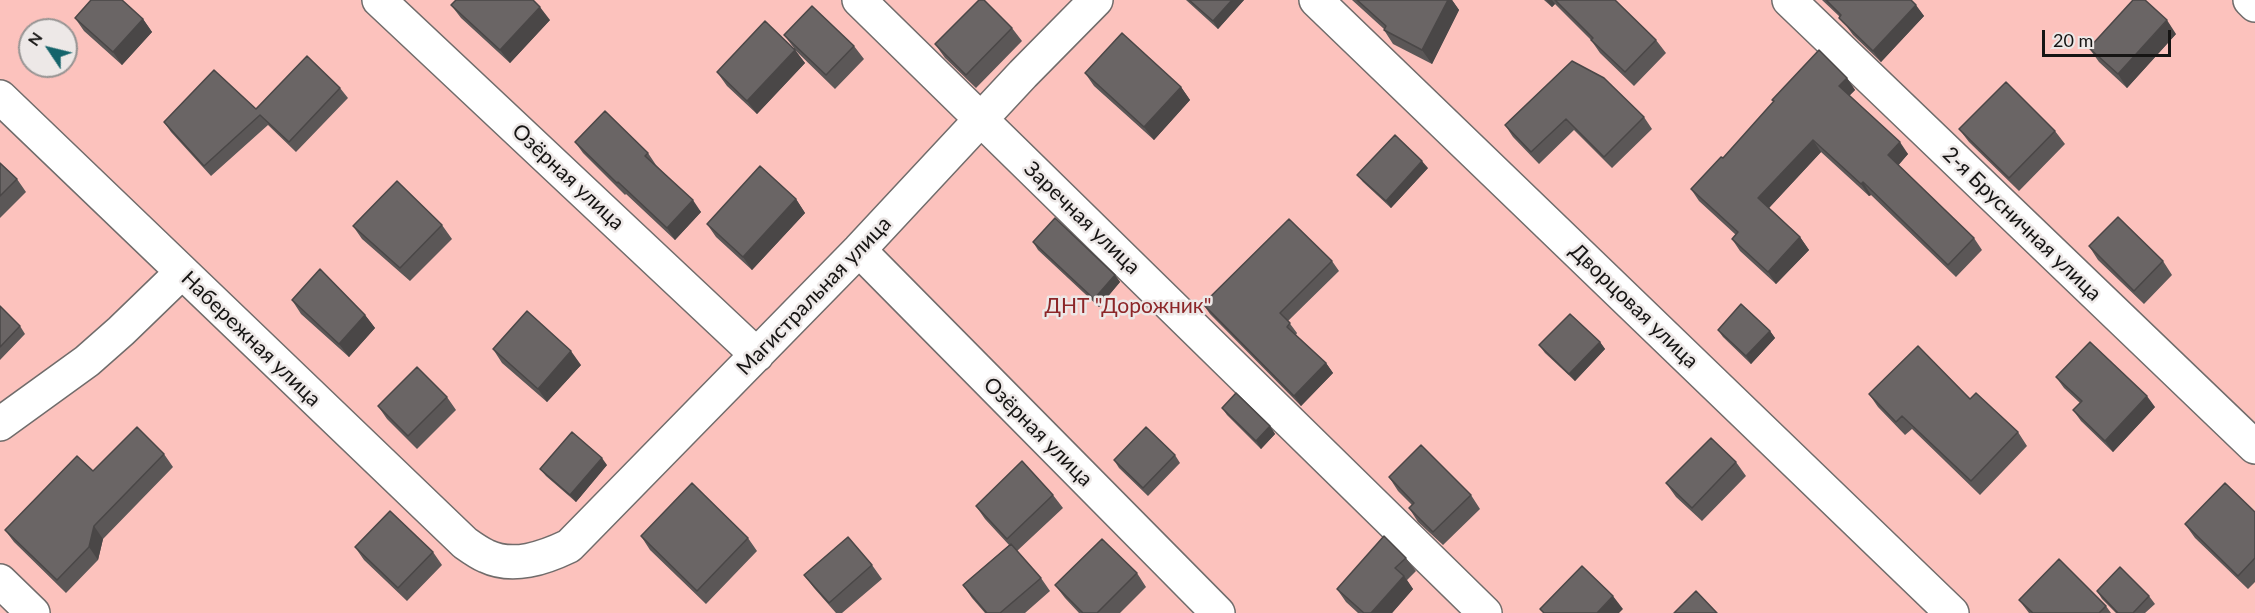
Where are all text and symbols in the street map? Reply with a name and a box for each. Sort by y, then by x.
north arrow [18,18,78,78]
scale bar [2045,18,2174,56]
text: N [23,28,46,49]
text: 20 m [2053,29,2093,51]
street label: Озёрная улица [507,119,629,235]
street label: 2-я Брусничная улица [1937,142,2107,306]
street label: Заречная улица [1019,156,1145,280]
street label: Магистральная улица [732,211,896,381]
street label: Дворцовая улица [1565,238,1703,374]
street label: Набережная улица [176,266,326,412]
park label: ДНТ "Дорожник" [1045,293,1211,319]
street label: Озёрная улица [978,372,1098,492]

